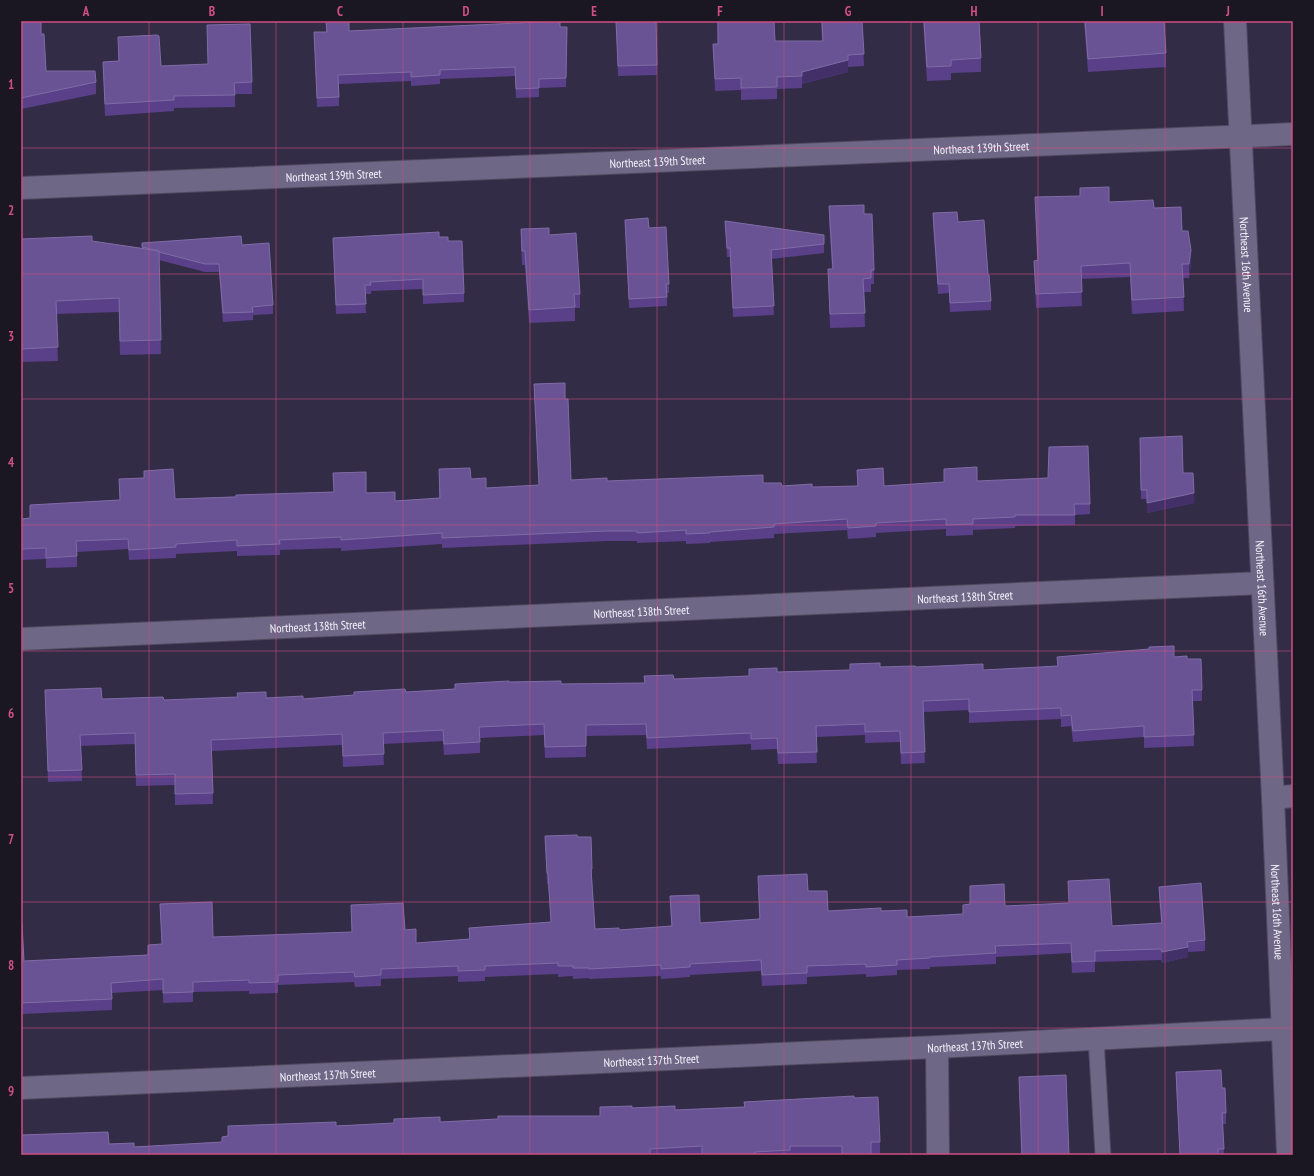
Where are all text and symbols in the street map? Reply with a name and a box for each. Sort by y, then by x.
text: A [82,3,90,20]
text: B [209,3,215,20]
text: C [337,3,343,20]
text: D [463,3,470,20]
text: E [591,3,597,20]
text: F [717,3,723,20]
text: G [845,3,852,20]
text: H [971,3,978,20]
text: I [1100,3,1104,20]
text: J [1225,3,1230,20]
text: 1 [8,76,14,93]
street label: Northeast 139th Street [933,138,1030,157]
street label: Northeast 139th Street [609,151,706,171]
street label: Northeast 139th Street [286,165,383,184]
text: 2 [8,202,14,219]
street label: Northeast 16th Avenue [1237,217,1257,313]
text: 3 [8,328,14,345]
text: 4 [8,454,15,471]
street label: Northeast 16th Avenue [1253,540,1273,636]
text: 5 [8,580,14,597]
street label: Northeast 138th Street [917,587,1014,606]
street label: Northeast 138th Street [593,601,690,621]
street label: Northeast 138th Street [270,616,367,635]
text: 6 [8,705,14,722]
text: 7 [8,831,14,848]
street label: Northeast 16th Avenue [1268,864,1287,960]
text: 8 [8,957,14,974]
street label: Northeast 137th Street [927,1035,1024,1055]
street label: Northeast 137th Street [603,1050,700,1069]
street label: Northeast 137th Street [280,1065,377,1084]
text: 9 [8,1083,14,1100]

